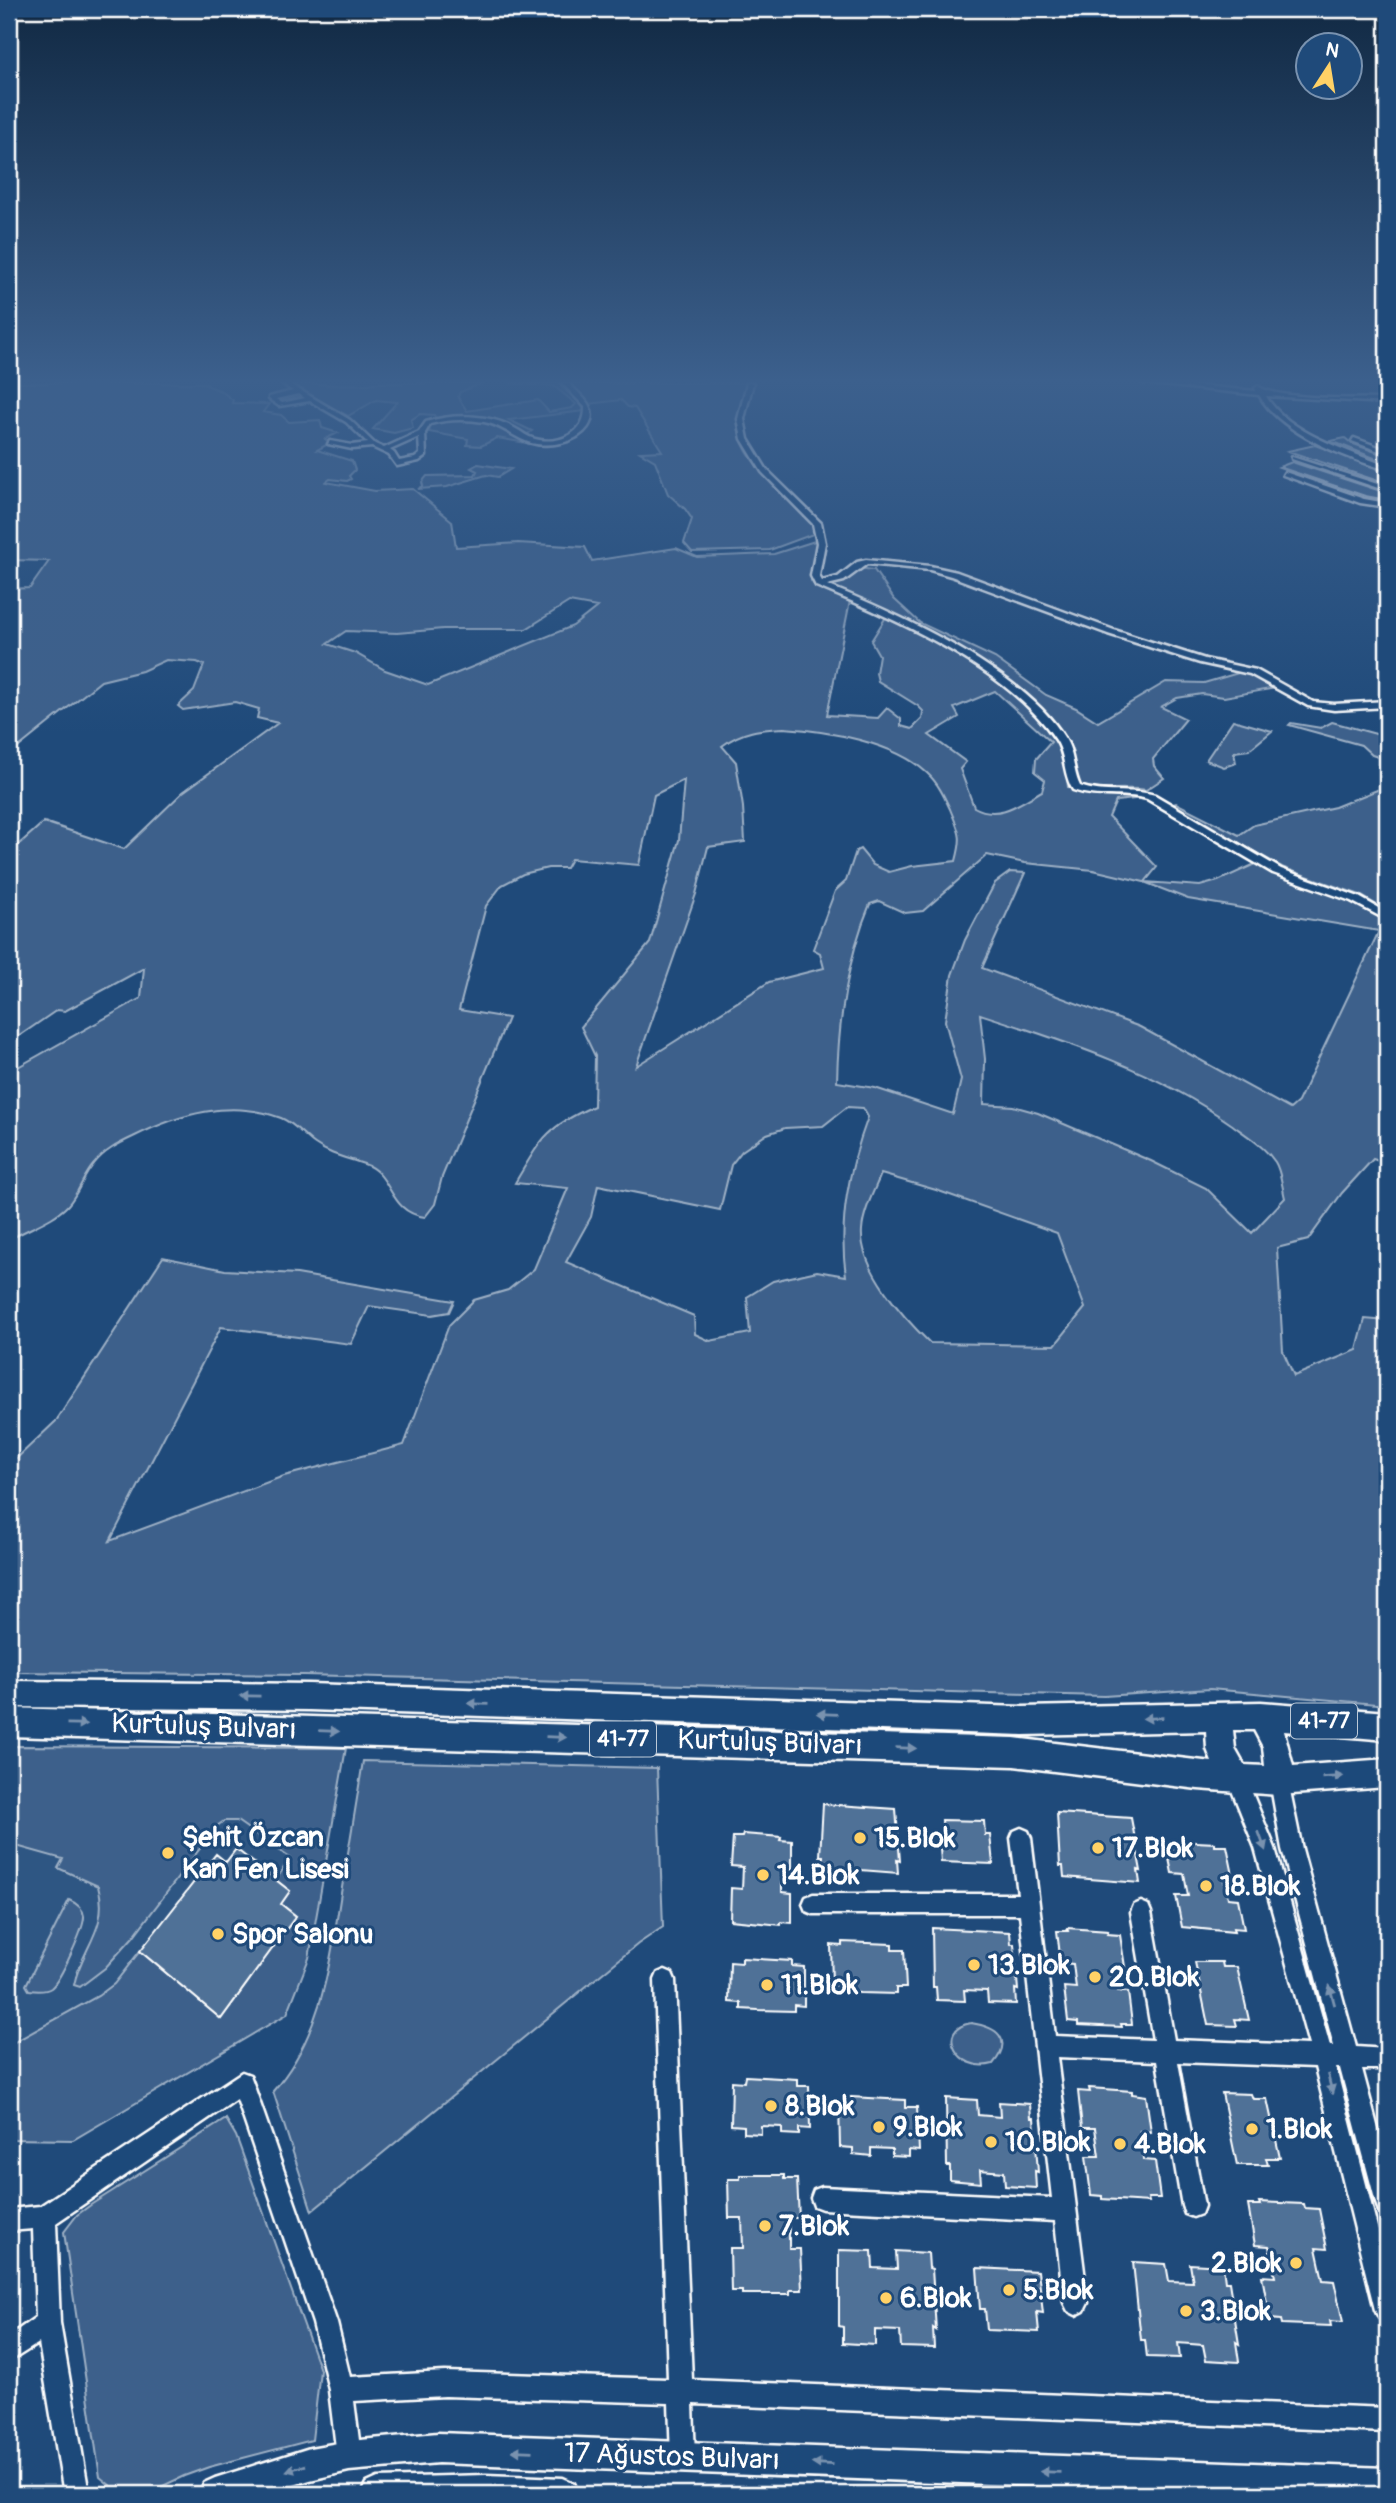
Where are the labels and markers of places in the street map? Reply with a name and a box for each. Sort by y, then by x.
place label: Şehit Özcan Kan Fen Lisesi [182,1820,349,1887]
place label: 15.Blok [874,1821,956,1856]
marker: 15.Blok [852,1830,868,1846]
place label: 17.Blok [1112,1831,1193,1866]
marker: 17.Blok [1090,1840,1106,1856]
marker: Şehit Özcan Kan Fen Lisesi [160,1845,176,1861]
place label: 14.Blok [777,1858,860,1893]
marker: 14.Blok [755,1867,771,1883]
place label: 18.Blok [1220,1869,1301,1904]
marker: 18.Blok [1198,1878,1214,1894]
place label: Spor Salonu [232,1917,373,1952]
marker: Spor Salonu [210,1926,226,1942]
place label: 13.Blok [988,1948,1070,1983]
marker: 13.Blok [966,1957,982,1973]
place label: 20.Blok [1109,1960,1199,1995]
place label: 11.Blok [781,1968,859,2003]
marker: 20.Blok [1087,1969,1103,1985]
marker: 11.Blok [759,1977,775,1993]
place label: 8.Blok [785,2089,855,2124]
marker: 8.Blok [763,2098,779,2114]
place label: 9.Blok [893,2110,963,2145]
place label: 1.Blok [1266,2112,1333,2147]
marker: 9.Blok [871,2119,887,2135]
marker: 1.Blok [1244,2121,1260,2137]
place label: 10.Blok [1005,2125,1091,2160]
place label: 4.Blok [1134,2127,1206,2162]
marker: 10.Blok [983,2134,999,2150]
marker: 4.Blok [1112,2136,1128,2152]
place label: 7.Blok [779,2209,849,2244]
marker: 7.Blok [757,2218,773,2234]
place label: 2.Blok [1211,2246,1282,2281]
marker: 2.Blok [1288,2255,1304,2271]
place label: 5.Blok [1023,2273,1094,2308]
place label: 6.Blok [900,2281,972,2316]
marker: 5.Blok [1001,2282,1017,2298]
marker: 6.Blok [878,2290,894,2306]
place label: 3.Blok [1200,2294,1271,2329]
marker: 3.Blok [1178,2303,1194,2319]

